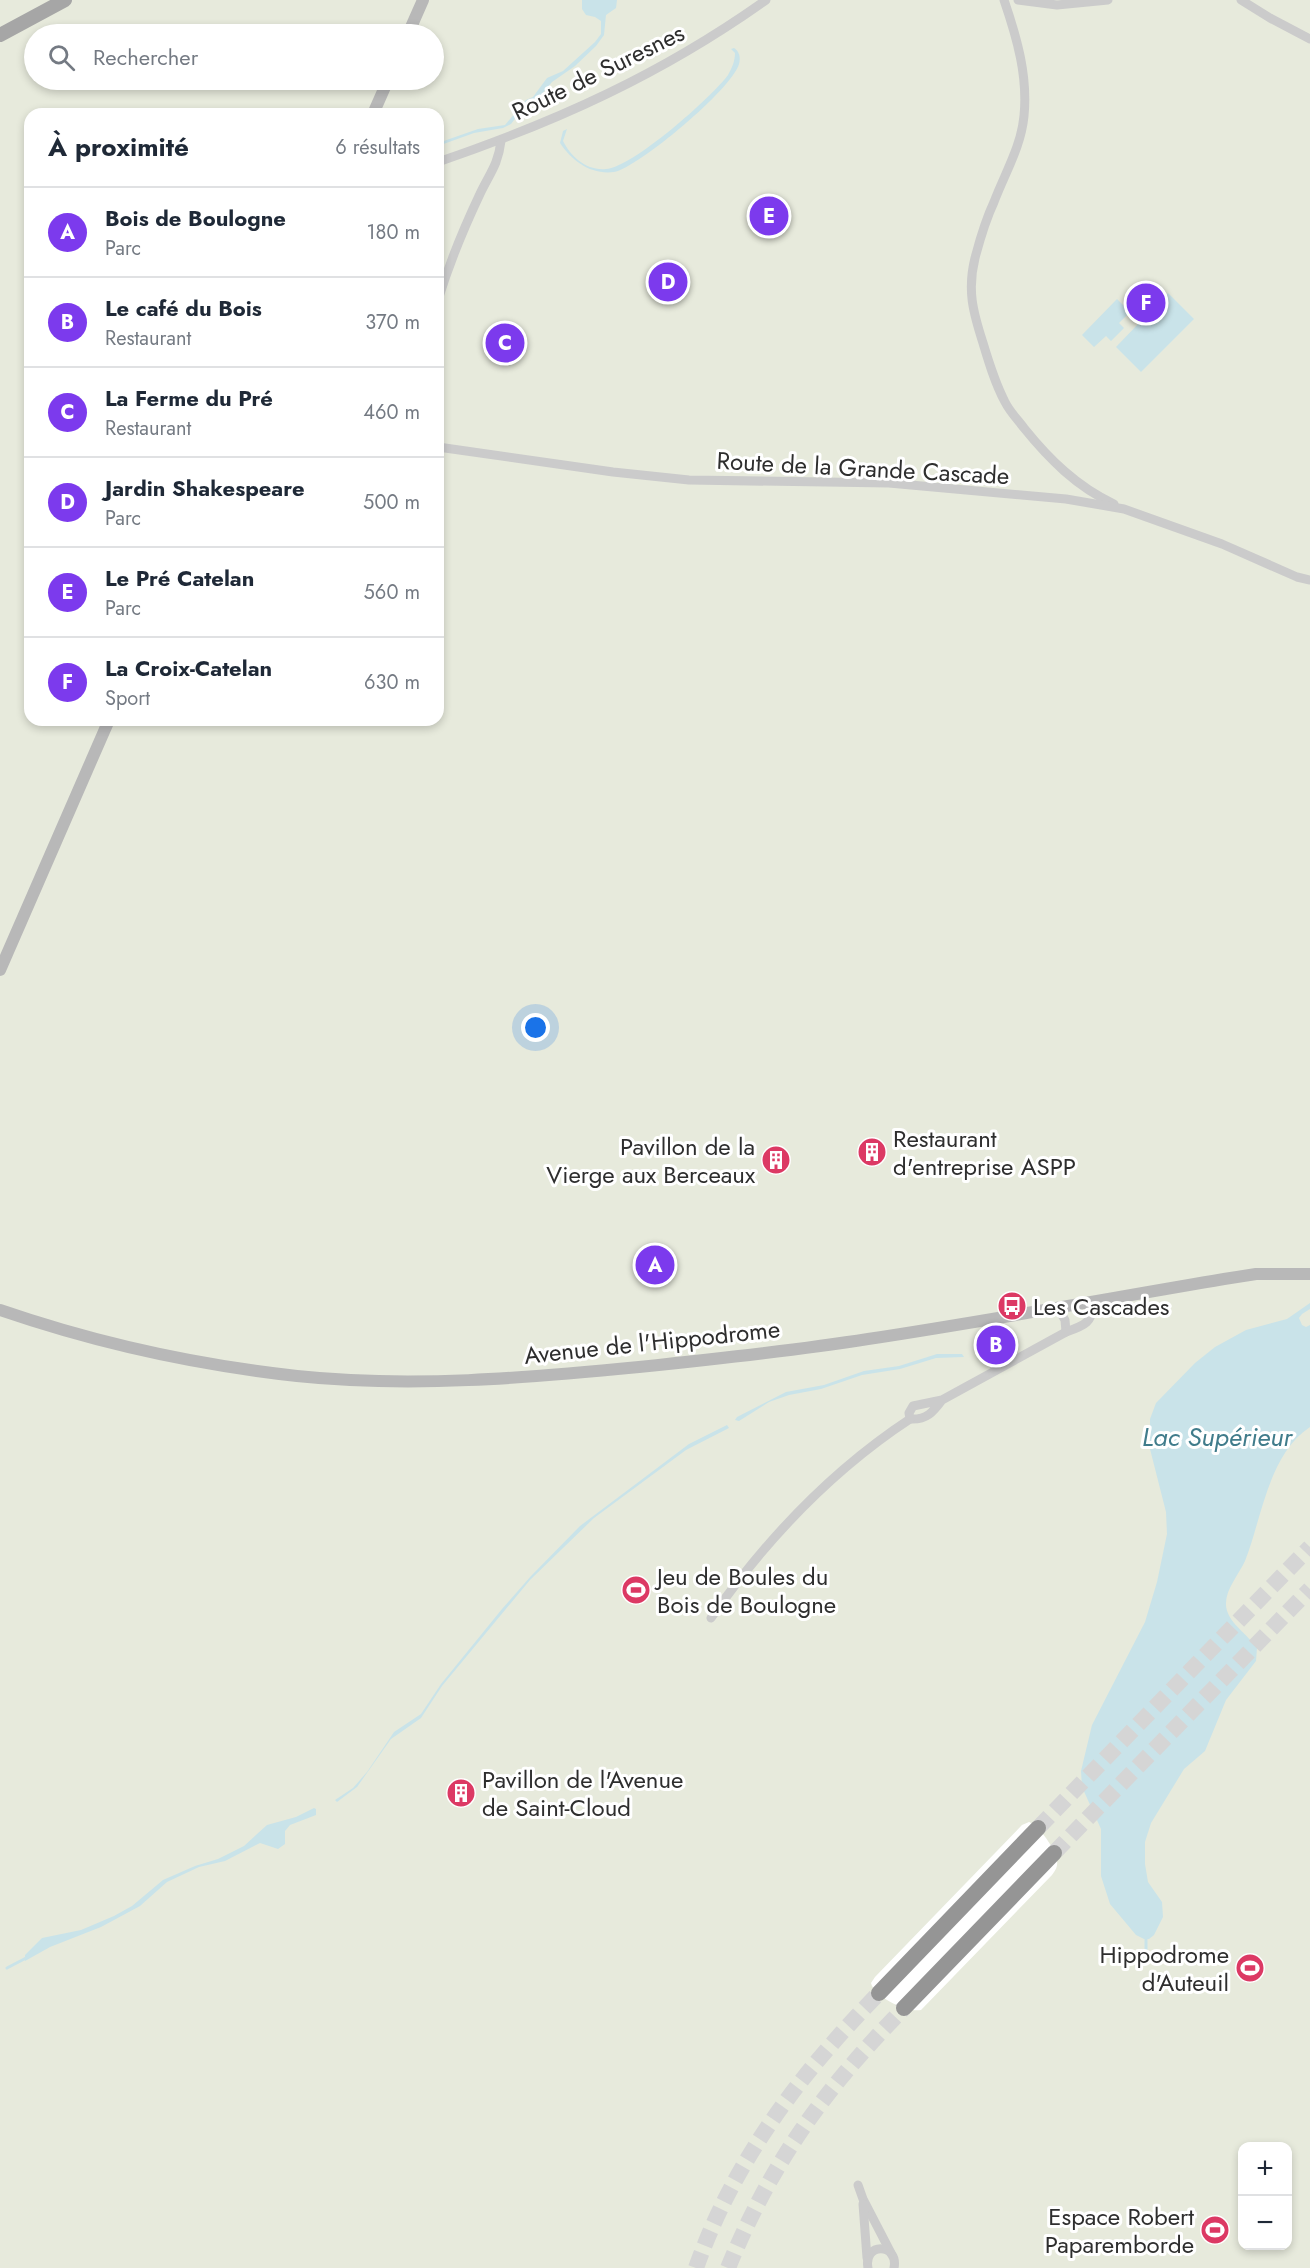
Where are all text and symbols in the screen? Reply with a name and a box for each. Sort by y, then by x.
street label: Route de Suresnes [506,15,690,129]
search box [24,24,444,90]
icon: search [45,41,78,74]
text: Rechercher [93,41,198,73]
text: À proximité [48,128,189,166]
text: 6 résultats [335,133,420,162]
pin: E [750,194,788,238]
text: Bois de Boulogne [105,202,286,234]
text: A [60,218,75,247]
text: 180 m [366,218,420,247]
text: Parc [105,234,141,263]
pin: D [648,260,688,304]
pin: F [1126,280,1166,326]
text: Le café du Bois [105,292,262,324]
text: B [61,308,74,337]
text: 370 m [365,308,420,337]
pin: C [486,320,524,366]
text: Restaurant [105,324,191,353]
text: La Ferme du Pré [105,382,273,414]
text: C [60,398,75,427]
text: 460 m [363,398,420,427]
text: Restaurant [105,414,191,443]
street label: Route de la Grande Cascade [716,443,1010,493]
text: Jardin Shakespeare [105,472,305,504]
text: D [60,488,75,517]
text: 500 m [363,488,420,517]
text: Parc [105,504,141,533]
text: Le Pré Catelan [105,562,254,594]
text: E [61,578,74,607]
text: 560 m [364,578,420,607]
text: Parc [105,594,141,623]
text: La Croix-Catelan [105,652,272,684]
text: F [62,668,73,697]
text: 630 m [364,668,420,697]
text: Sport [105,684,150,713]
your location [521,1013,550,1042]
place label: Restaurant d'entreprise ASPP [893,1121,1076,1184]
place label: Pavillon de la Vierge aux Berceaux [546,1129,756,1192]
building icon: Restaurant d'entreprise ASPP [856,1136,888,1168]
building icon: Pavillon de la Vierge aux Berceaux [760,1144,792,1176]
pin: A [636,1242,674,1288]
place label: Les Cascades [1033,1289,1169,1324]
bus stop icon: Les Cascades [996,1290,1028,1322]
street label: Avenue de l'Hippodrome [522,1311,782,1373]
pin: B [976,1322,1016,1368]
water label: Lac Supérieur [1142,1418,1293,1456]
place label: Jeu de Boules du Bois de Boulogne [654,1559,836,1622]
sports icon: Jeu de Boules du Bois de Boulogne [620,1574,652,1606]
place label: Pavillon de l'Avenue de Saint-Cloud [482,1762,683,1825]
building icon: Pavillon de l'Avenue de Saint-Cloud [445,1777,477,1809]
place label: Hippodrome d'Auteuil [1099,1937,1229,2000]
sports icon: Hippodrome d'Auteuil [1234,1952,1266,1984]
map controls [1238,2142,1292,2250]
button: + [1238,2142,1292,2196]
button: − [1238,2196,1292,2250]
place label: Espace Robert Paparemborde [1045,2199,1194,2262]
sports icon: Espace Robert Paparemborde [1199,2214,1231,2246]

